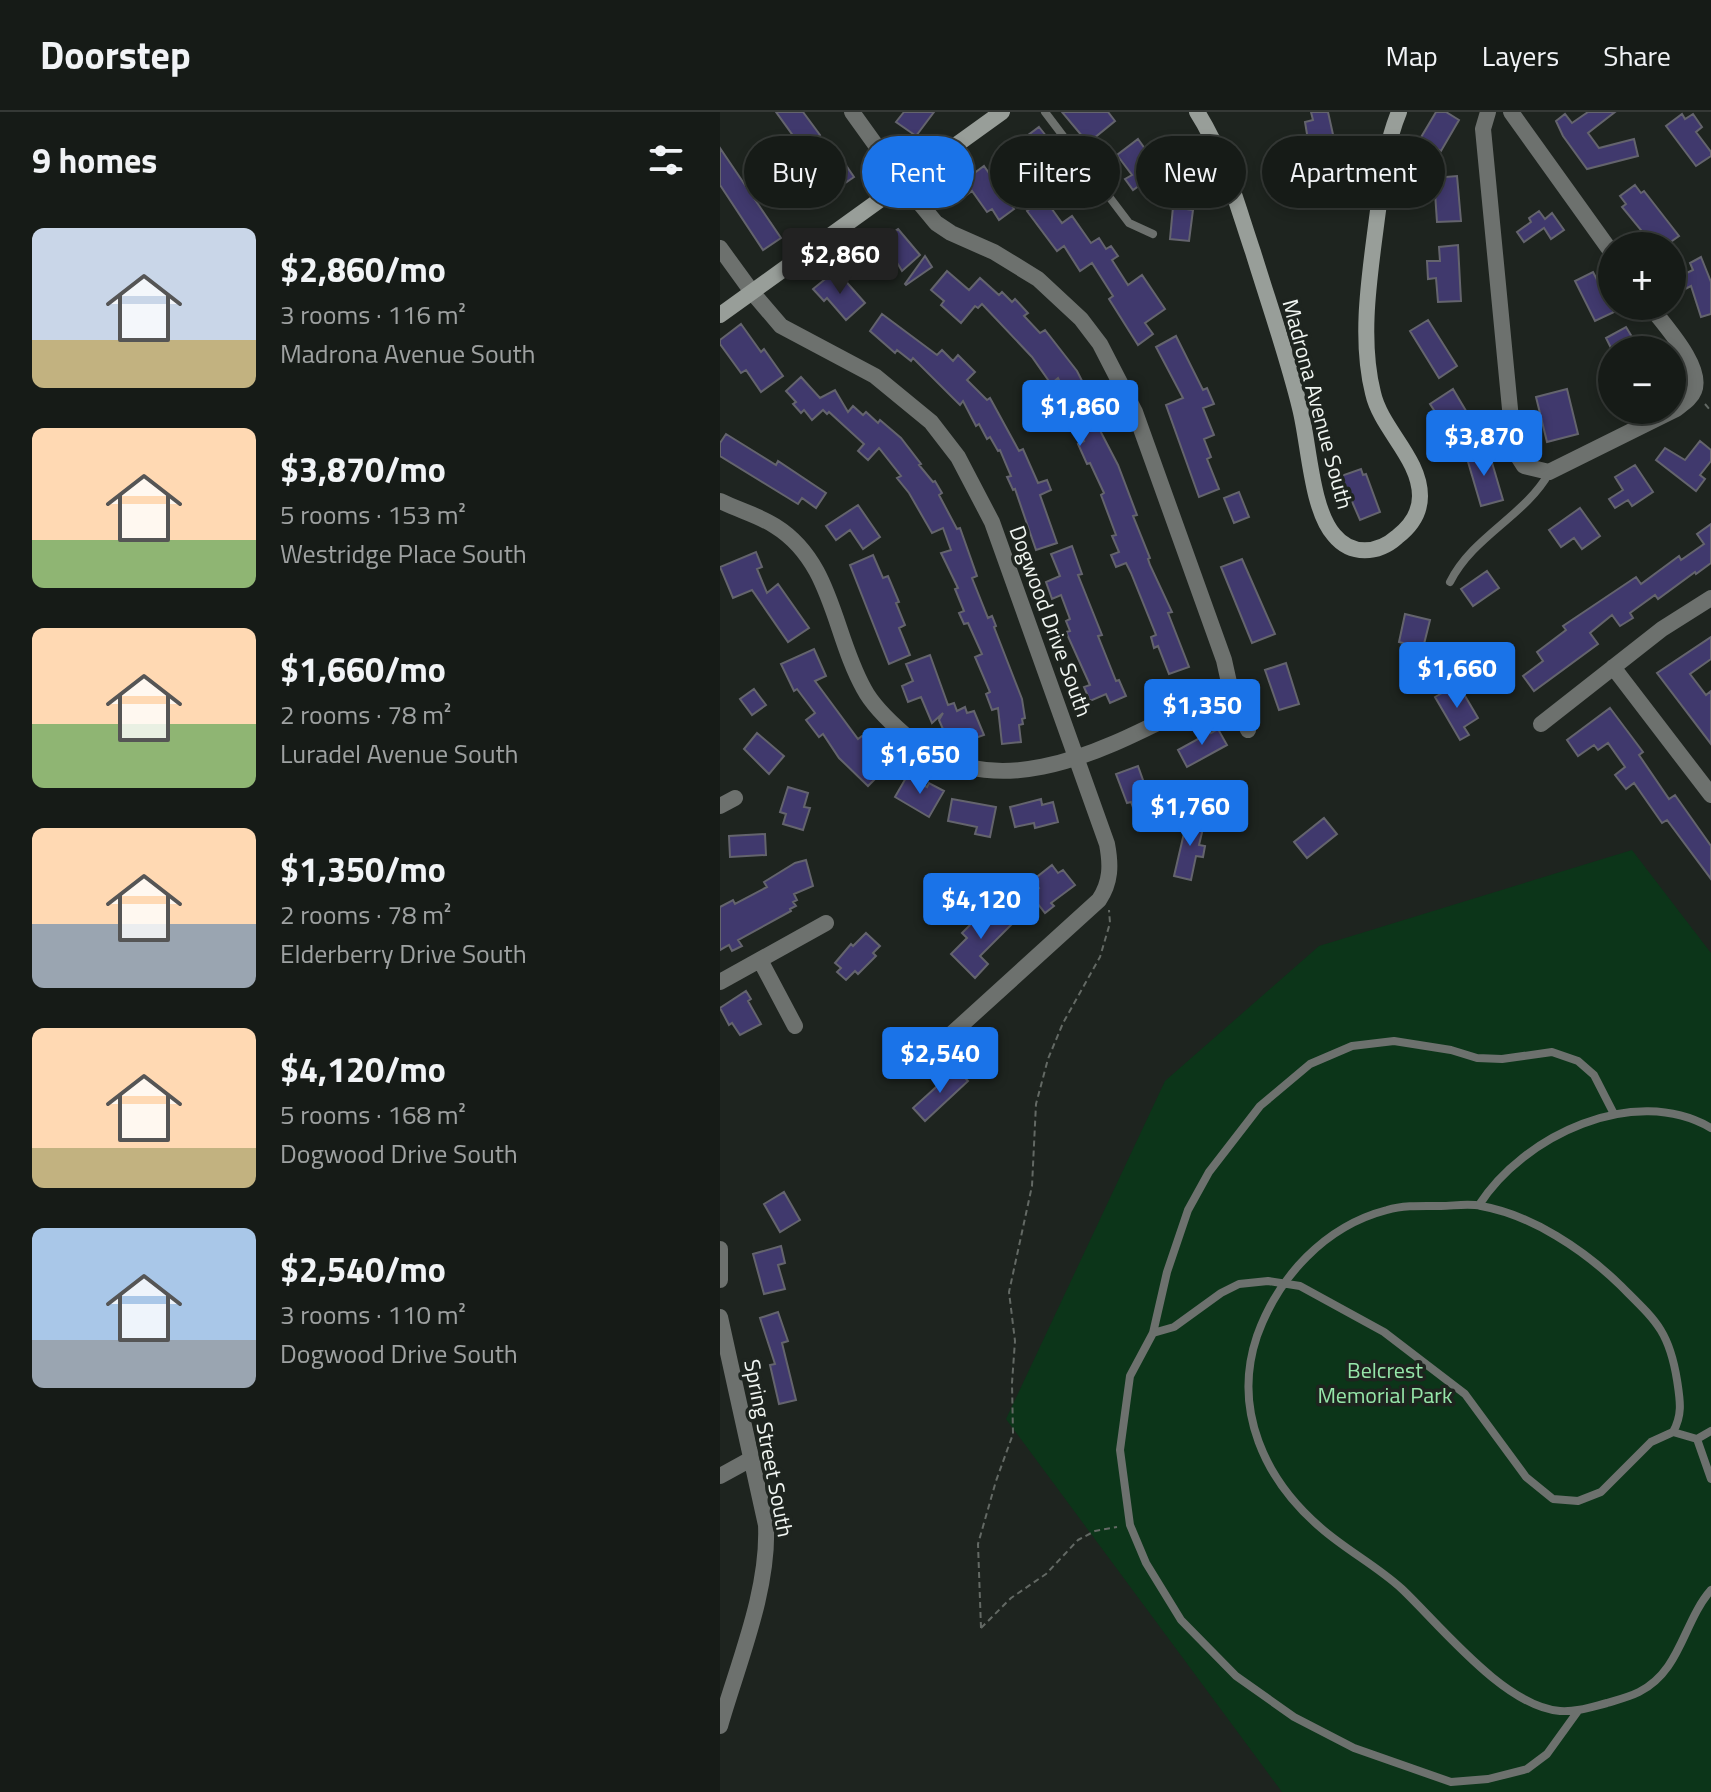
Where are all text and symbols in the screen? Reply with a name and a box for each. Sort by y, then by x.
text: Doorstep [40,26,191,84]
text: Map [1385,34,1438,77]
text: Layers [1482,34,1559,77]
text: Share [1603,34,1671,77]
text: 9 homes [32,134,157,186]
chip: Buy [744,136,846,208]
chip: Rent [862,136,974,208]
chip: Filters [990,136,1120,208]
chip: New [1136,136,1246,208]
chip: Apartment [1262,136,1445,208]
icon: filters [644,138,688,182]
pin: $2,860 [775,228,905,296]
map controls [1598,232,1686,424]
button: + [1598,232,1686,320]
text: $2,860 [800,234,880,273]
text: $2,860/mo [280,243,446,295]
icon: home [96,260,192,356]
text: 3 rooms · 116 m² [280,295,466,334]
street label: Madrona Avenue South [1274,295,1362,513]
text: Madrona Avenue South [280,334,536,373]
button: − [1598,336,1686,424]
pin: $1,860 [1015,380,1145,448]
text: $1,860 [1040,386,1120,425]
pin: $3,870 [1419,410,1549,478]
text: $3,870 [1444,416,1524,455]
text: $3,870/mo [280,443,446,495]
icon: home [96,460,192,556]
text: 5 rooms · 153 m² [280,495,466,534]
street label: Dogwood Drive South [1001,521,1101,721]
text: Westridge Place South [280,534,527,573]
pin: $1,660 [1392,642,1522,710]
text: $1,660/mo [280,643,446,695]
text: $1,660 [1417,648,1497,687]
icon: home [96,660,192,756]
pin: $1,350 [1137,679,1267,747]
text: $1,350 [1162,685,1242,724]
text: 2 rooms · 78 m² [280,695,451,734]
pin: $1,650 [855,728,985,796]
text: Luradel Avenue South [280,734,519,773]
text: $1,650 [880,734,960,773]
pin: $1,760 [1125,780,1255,848]
text: $1,760 [1150,786,1230,825]
text: $1,350/mo [280,843,446,895]
icon: home [96,860,192,956]
pin: $4,120 [916,873,1046,941]
text: $4,120 [941,879,1021,918]
text: 2 rooms · 78 m² [280,895,451,934]
text: Elderberry Drive South [280,934,527,973]
pin: $2,540 [875,1027,1005,1095]
text: $2,540 [900,1033,980,1072]
text: $4,120/mo [280,1043,446,1095]
icon: home [96,1060,192,1156]
text: 5 rooms · 168 m² [280,1095,466,1134]
text: Dogwood Drive South [280,1134,518,1173]
text: $2,540/mo [280,1243,446,1295]
icon: home [96,1260,192,1356]
text: 3 rooms · 110 m² [280,1295,466,1334]
text: Dogwood Drive South [280,1334,518,1373]
park label: Belcrest Memorial Park [1318,1353,1453,1412]
street label: Spring Street South [735,1356,803,1540]

